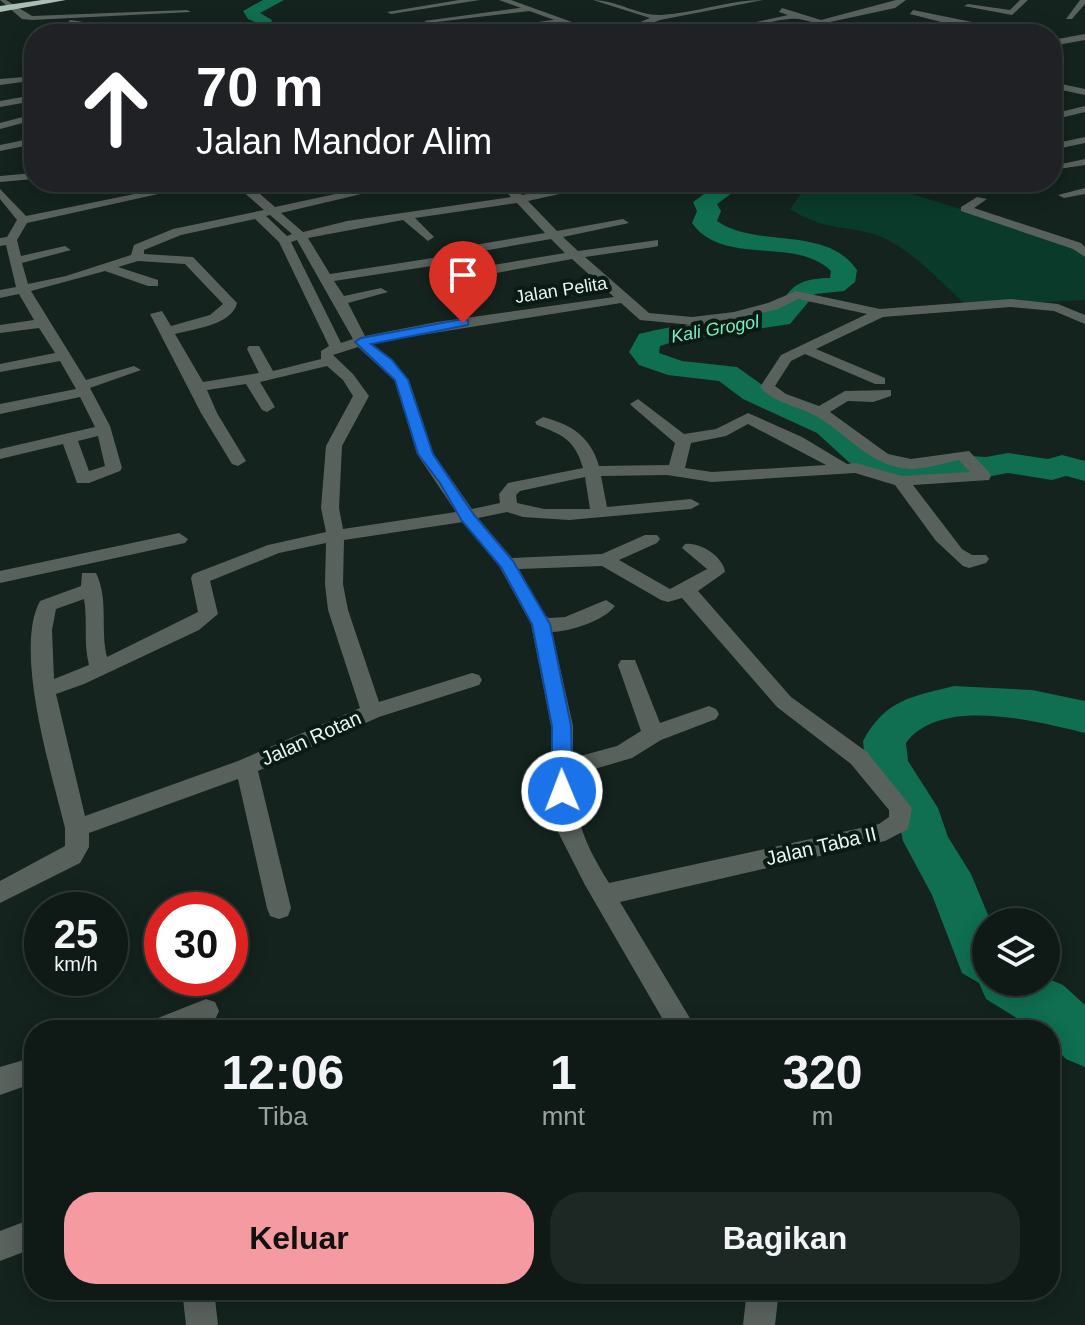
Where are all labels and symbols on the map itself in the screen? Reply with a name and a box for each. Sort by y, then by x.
pin [429,241,497,323]
street label: Jalan Pelita [513,273,609,307]
water label: Kali Grogol [669,311,762,347]
street label: Jalan Rotan [258,706,364,770]
position arrow [520,749,604,833]
street label: Jalan Taba II [763,823,879,869]
speed limit sign: 30 [144,892,248,996]

